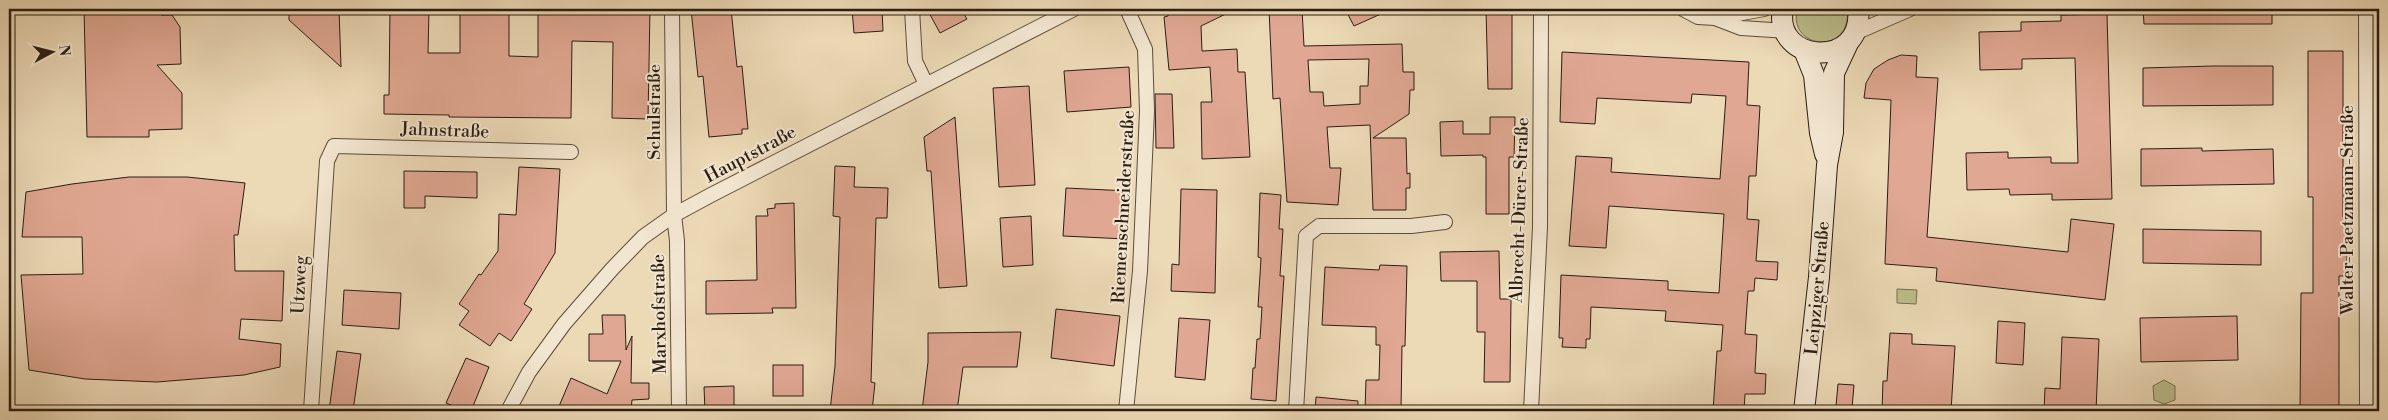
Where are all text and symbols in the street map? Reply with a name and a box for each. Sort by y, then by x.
north arrow [28,28,78,78]
text: N [54,44,74,57]
street label: Schulstraße [643,64,666,160]
street label: Walter-Paetzmann-Straße [2336,105,2359,316]
street label: Riemenschneiderstraße [1107,110,1140,304]
street label: Jahnstraße [399,117,490,144]
street label: Albrecht-Dürer-Straße [1505,117,1534,304]
street label: Hauptstraße [700,121,800,188]
street label: Leipziger Straße [1800,220,1835,356]
street label: Utzweg [286,254,313,315]
street label: Marxhofstraße [647,254,672,374]

